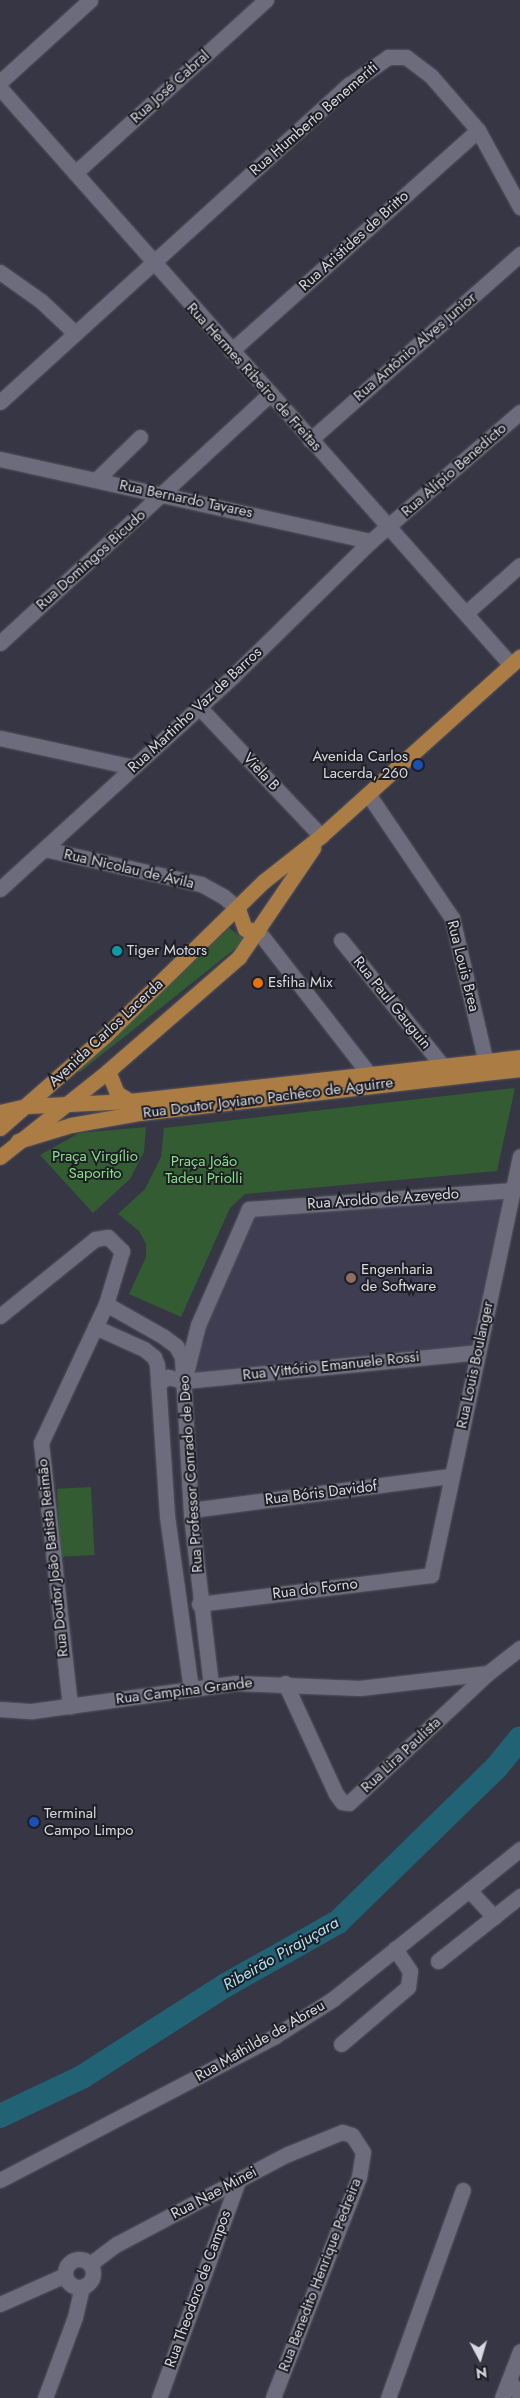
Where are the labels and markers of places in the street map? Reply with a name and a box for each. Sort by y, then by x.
place label: Avenida Carlos Lacerda, 260 [312,747,408,782]
marker: Avenida Carlos Lacerda, 260 [412,759,424,771]
place label: Tiger Motors [127,942,207,960]
marker: Tiger Motors [111,945,123,957]
place label: Esfiha Mix [268,974,332,992]
marker: Esfiha Mix [252,977,264,989]
place label: Engenharia de Software [361,1260,436,1295]
marker: Engenharia de Software [345,1272,357,1284]
place label: Terminal Campo Limpo [44,1804,134,1839]
marker: Terminal Campo Limpo [28,1816,40,1828]

